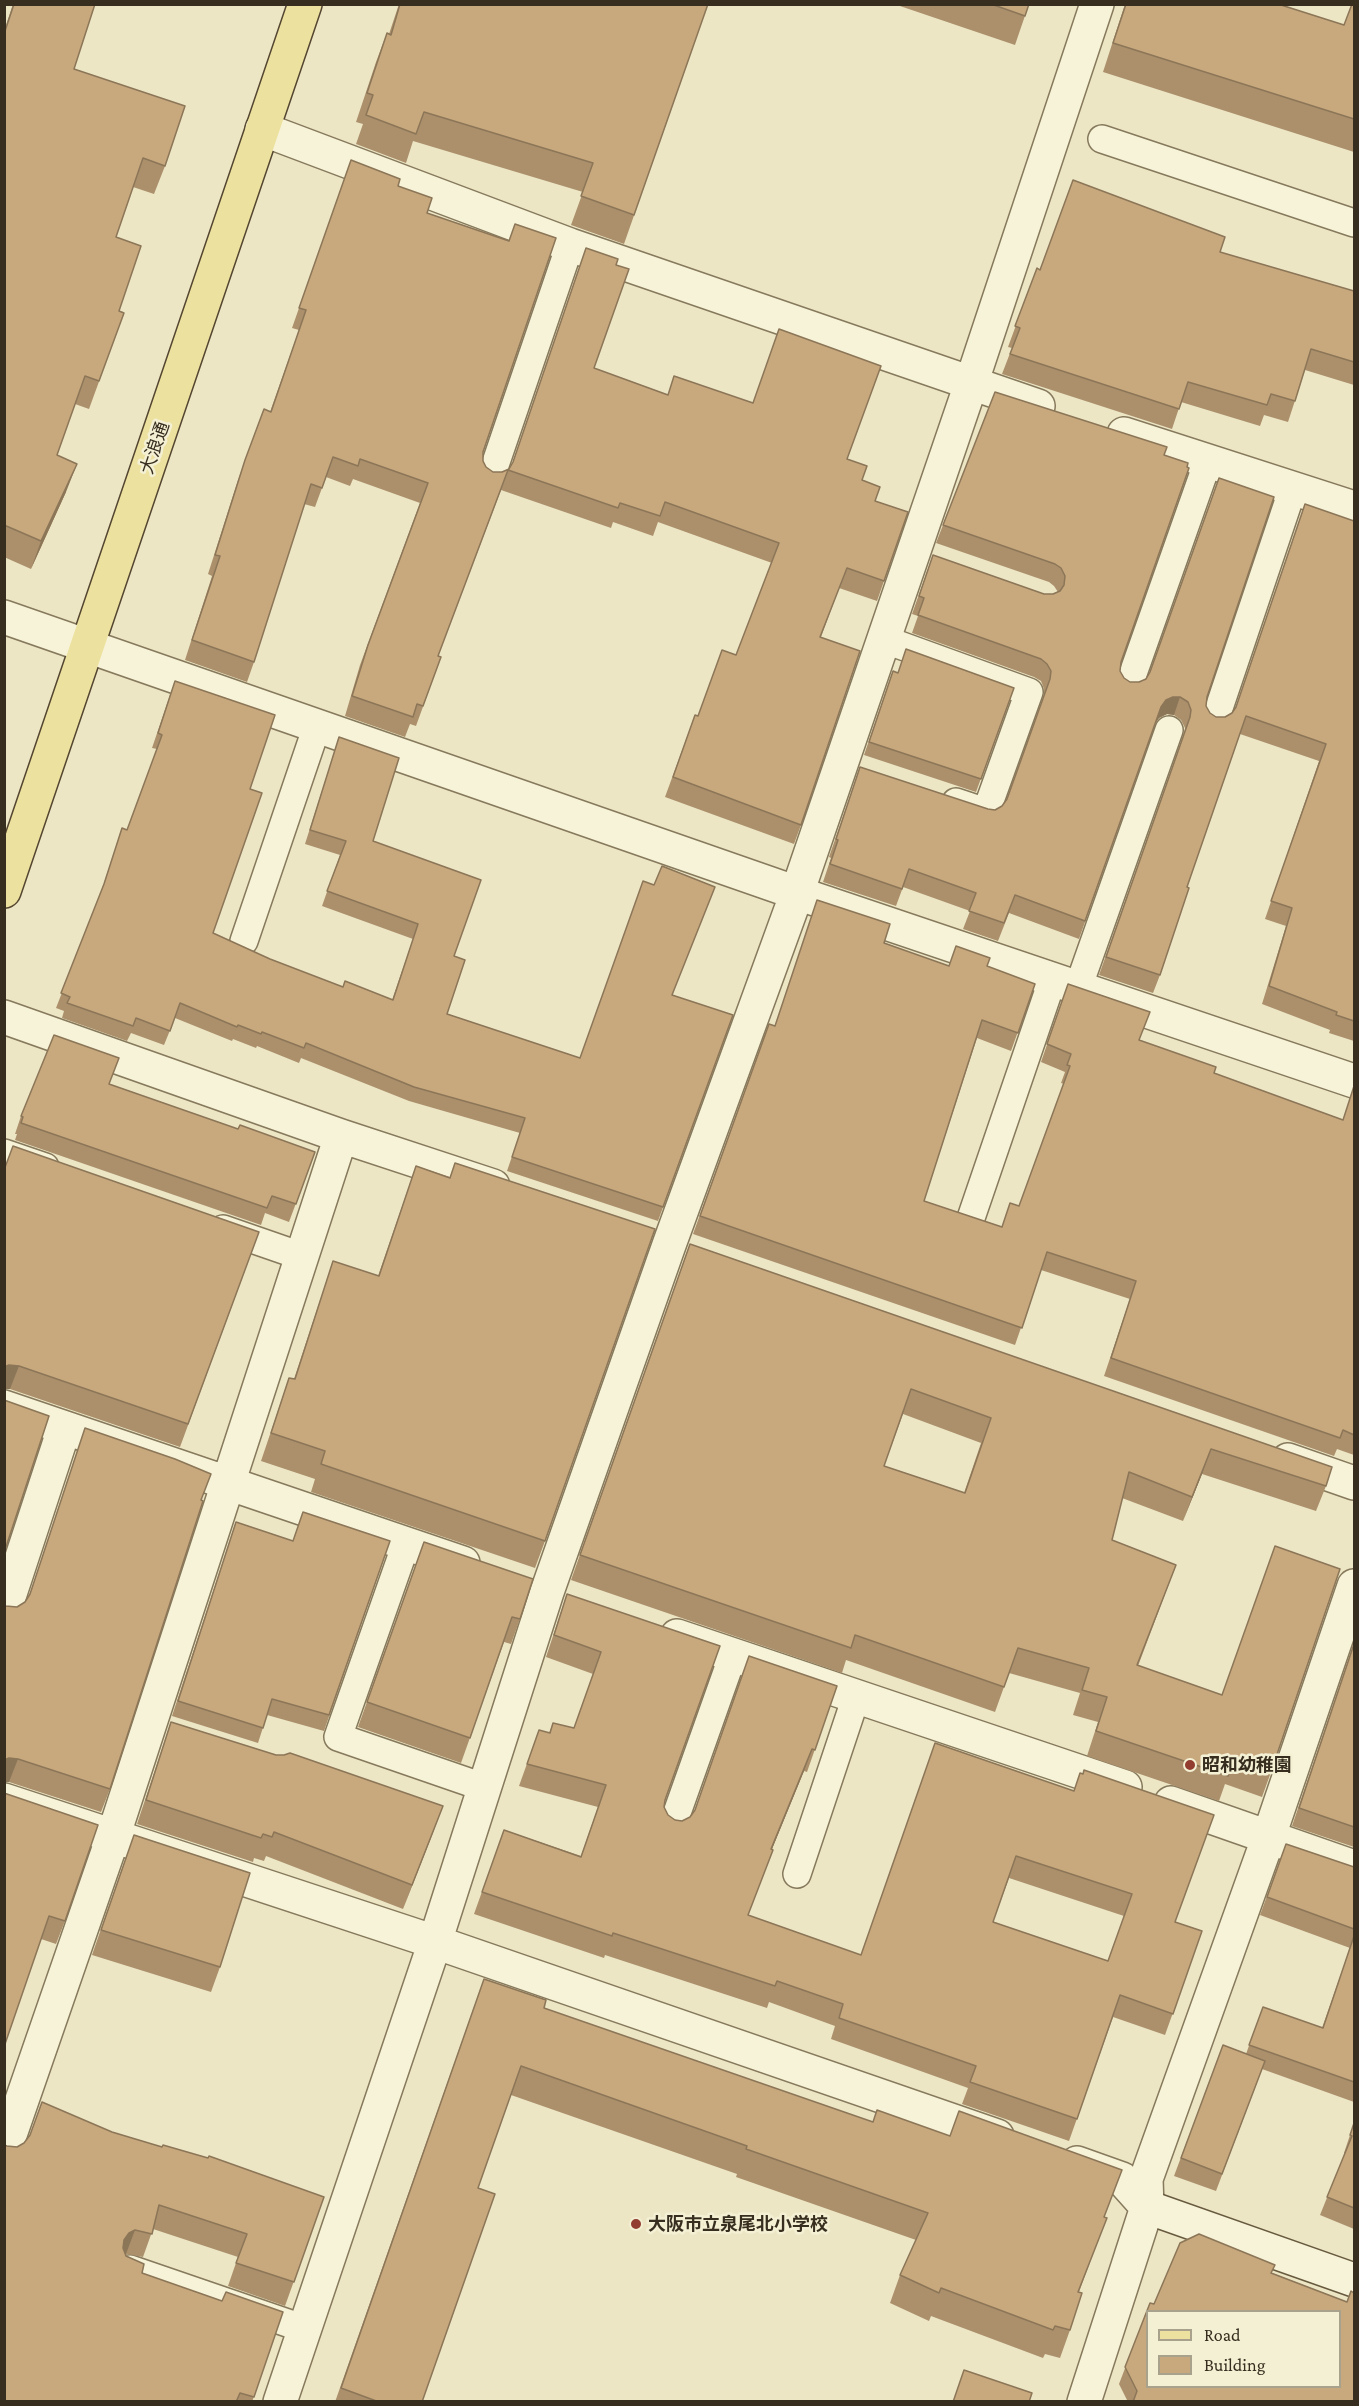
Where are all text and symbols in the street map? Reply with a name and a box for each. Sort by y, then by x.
street label: 大浪通 [136,419,174,477]
place label: 昭和幼稚園 [1202,1754,1292,1776]
marker: 昭和幼稚園 [1183,1758,1197,1772]
place label: 大阪市立泉尾北小学校 [648,2213,828,2235]
marker: 大阪市立泉尾北小学校 [629,2217,643,2231]
legend [1146,2310,1341,2388]
text: Road [1204,2325,1241,2345]
text: Building [1204,2355,1265,2375]

